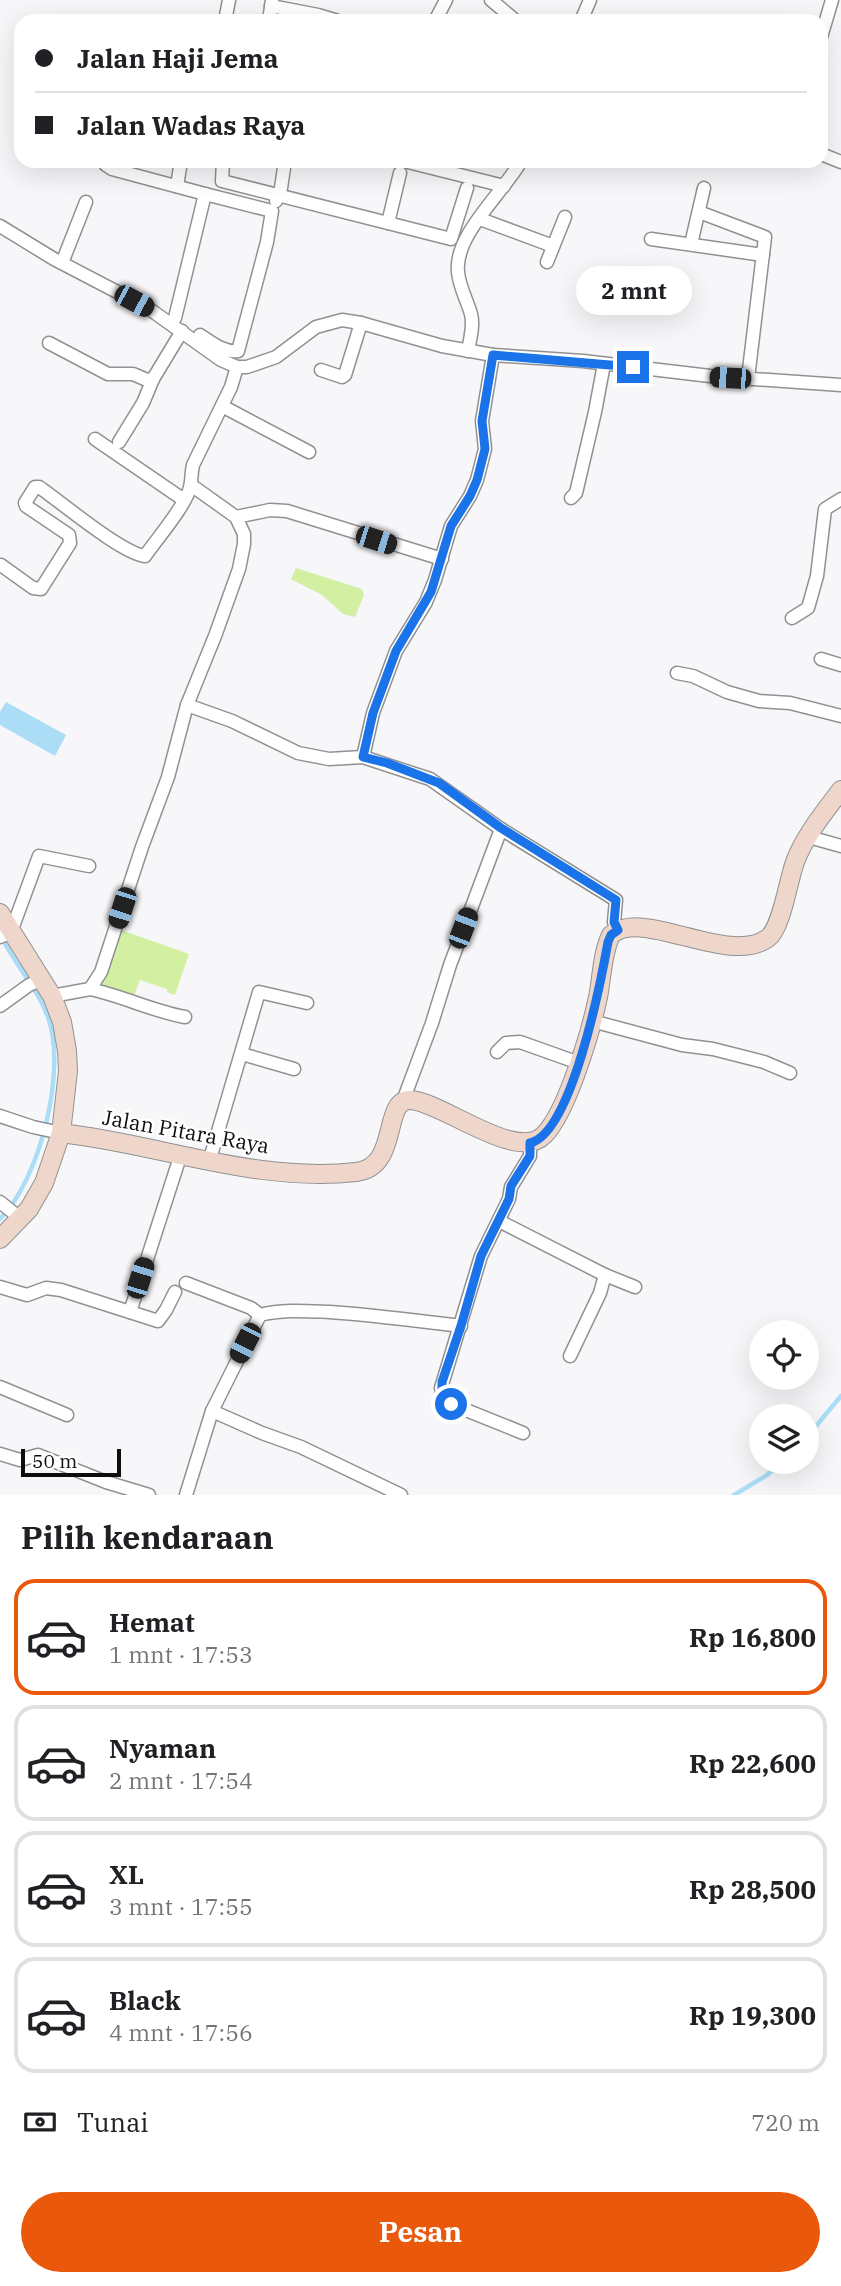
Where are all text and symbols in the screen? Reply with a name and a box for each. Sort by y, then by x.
text: Jalan Haji Jema [77,41,279,75]
text: Jalan Wadas Raya [77,108,305,142]
callout: 2 mnt [575,266,691,314]
text: 2 mnt [601,275,667,305]
car [111,282,158,320]
route end [617,351,649,383]
car [709,366,752,390]
car [353,524,400,556]
car [106,885,139,931]
car [446,905,481,951]
street label: Jalan Pitara Raya [100,1103,272,1159]
car [124,1255,157,1301]
car [227,1320,264,1366]
map controls [749,1320,819,1474]
button: locate [749,1320,819,1390]
route start [435,1388,467,1420]
button: layers [749,1404,819,1474]
scale bar [21,1446,121,1478]
text: 50 m [32,1449,77,1473]
text: Pilih kendaraan [21,1516,274,1558]
text: Hemat [109,1605,195,1639]
icon: car [25,1606,88,1669]
text: Rp 16,800 [689,1620,816,1654]
text: 1 mnt · 17:53 [109,1639,253,1669]
text: Nyaman [109,1731,216,1765]
icon: car [25,1732,88,1795]
text: Rp 22,600 [689,1746,816,1780]
text: 2 mnt · 17:54 [109,1765,253,1795]
text: XL [109,1857,144,1891]
icon: car [25,1858,88,1921]
text: Rp 28,500 [689,1872,816,1906]
text: 3 mnt · 17:55 [109,1891,253,1921]
text: Black [109,1983,181,2017]
icon: car [25,1984,88,2047]
text: Rp 19,300 [689,1998,816,2032]
text: 4 mnt · 17:56 [109,2017,253,2047]
icon: cash [21,2103,59,2141]
text: Tunai [77,2105,149,2139]
text: 720 m [751,2107,820,2137]
button: Pesan [21,2192,820,2272]

